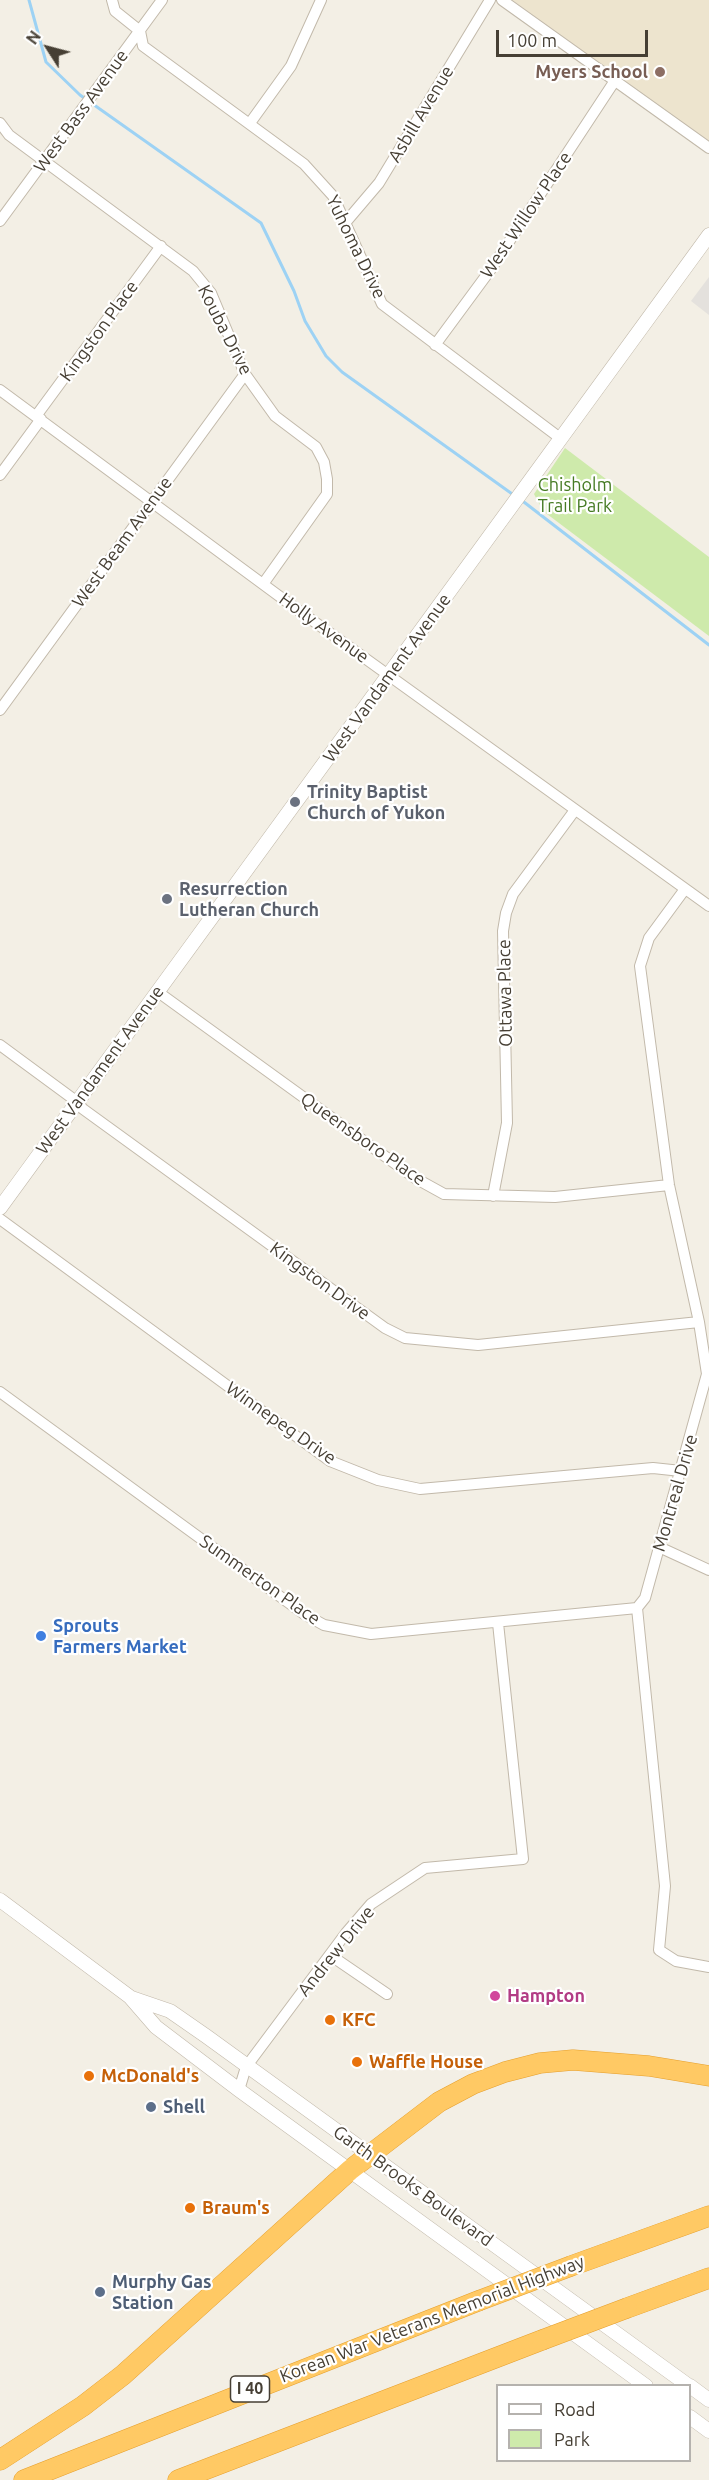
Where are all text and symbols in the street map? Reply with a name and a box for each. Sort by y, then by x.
north arrow [18,18,78,78]
scale bar [499,18,650,56]
text: N [23,27,44,48]
text: 100 m [507,30,557,50]
street label: West Bass Avenue [29,45,133,177]
place label: Myers School [535,61,648,83]
street label: Asbill Avenue [384,62,458,166]
marker: Myers School [653,65,667,79]
street label: West Willow Place [476,148,576,282]
street label: Yuhoma Drive [322,192,390,302]
street label: Kingston Place [55,276,143,386]
street label: Kouba Drive [193,281,257,379]
street label: West Beam Avenue [67,472,177,612]
park label: Chisholm Trail Park [538,474,612,516]
street label: Holly Avenue [275,588,373,668]
street label: West Vandament Avenue [319,589,455,767]
place label: Trinity Baptist Church of Yukon [307,781,445,824]
marker: Trinity Baptist Church of Yukon [288,795,302,809]
place label: Resurrection Lutheran Church [179,878,319,920]
marker: Resurrection Lutheran Church [160,892,174,906]
street label: Ottawa Place [493,939,517,1047]
street label: West Vandament Avenue [32,981,168,1159]
street label: Queensboro Place [296,1088,430,1190]
street label: Kingston Drive [266,1237,374,1325]
street label: Winnepeg Drive [222,1377,340,1469]
street label: Montreal Drive [648,1432,702,1554]
street label: Summerton Place [195,1530,325,1630]
place label: Sprouts Farmers Market [53,1615,187,1658]
marker: Sprouts Farmers Market [34,1629,48,1643]
street label: Andrew Drive [293,1902,379,2000]
place label: Hampton [507,1985,585,2007]
marker: Hampton [488,1989,502,2003]
place label: KFC [342,2009,375,2031]
marker: KFC [323,2013,337,2027]
place label: Waffle House [369,2051,483,2073]
marker: Waffle House [350,2055,364,2069]
place label: McDonald's [101,2065,199,2087]
marker: McDonald's [82,2069,96,2083]
place label: Shell [163,2096,205,2118]
marker: Shell [144,2100,158,2114]
street label: Garth Brooks Boulevard [329,2121,497,2251]
place label: Braum's [202,2197,270,2219]
marker: Braum's [183,2201,197,2215]
street label: Korean War Veterans Memorial Highway [277,2251,587,2387]
place label: Murphy Gas Station [112,2271,212,2314]
marker: Murphy Gas Station [93,2285,107,2299]
road number: I 40 [230,2376,270,2402]
legend [496,2384,691,2462]
text: Road [554,2399,596,2419]
text: Park [554,2429,590,2449]

